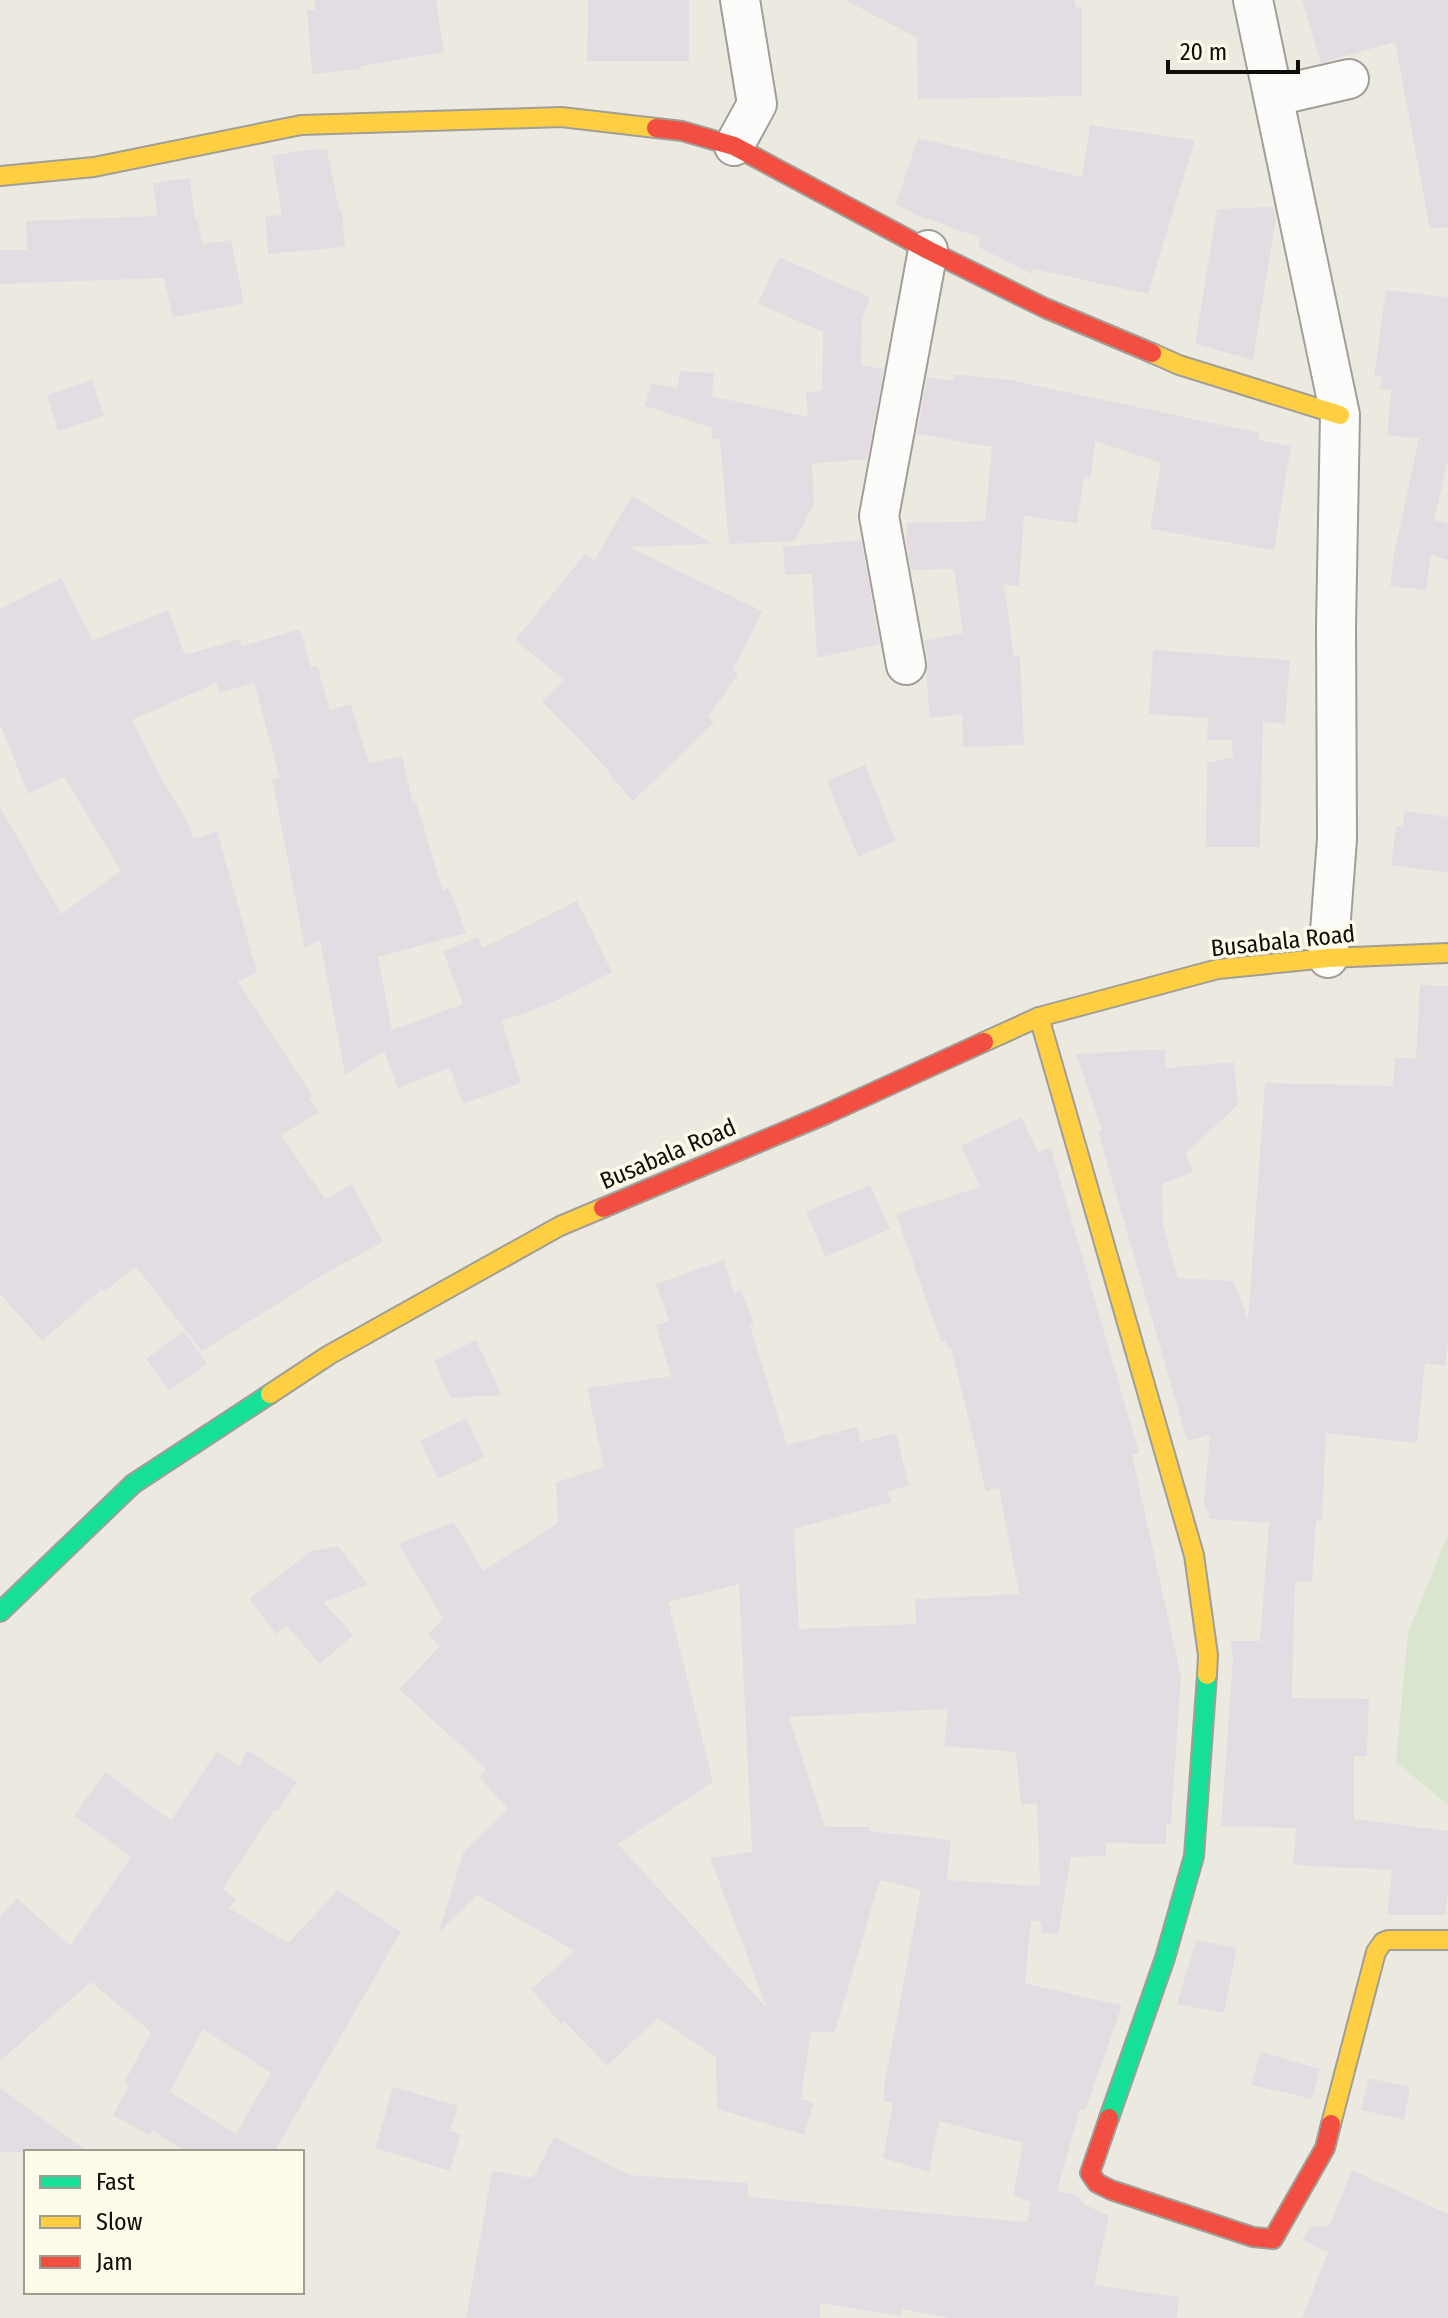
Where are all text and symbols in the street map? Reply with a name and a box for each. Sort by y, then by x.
scale bar [1168,24,1298,74]
text: 20 m [1180,38,1227,66]
street label: Busabala Road [1209,920,1357,962]
street label: Busabala Road [596,1113,740,1195]
legend [24,2150,304,2294]
text: Fast [96,2168,135,2196]
text: Slow [96,2208,143,2236]
text: Jam [96,2248,133,2276]

